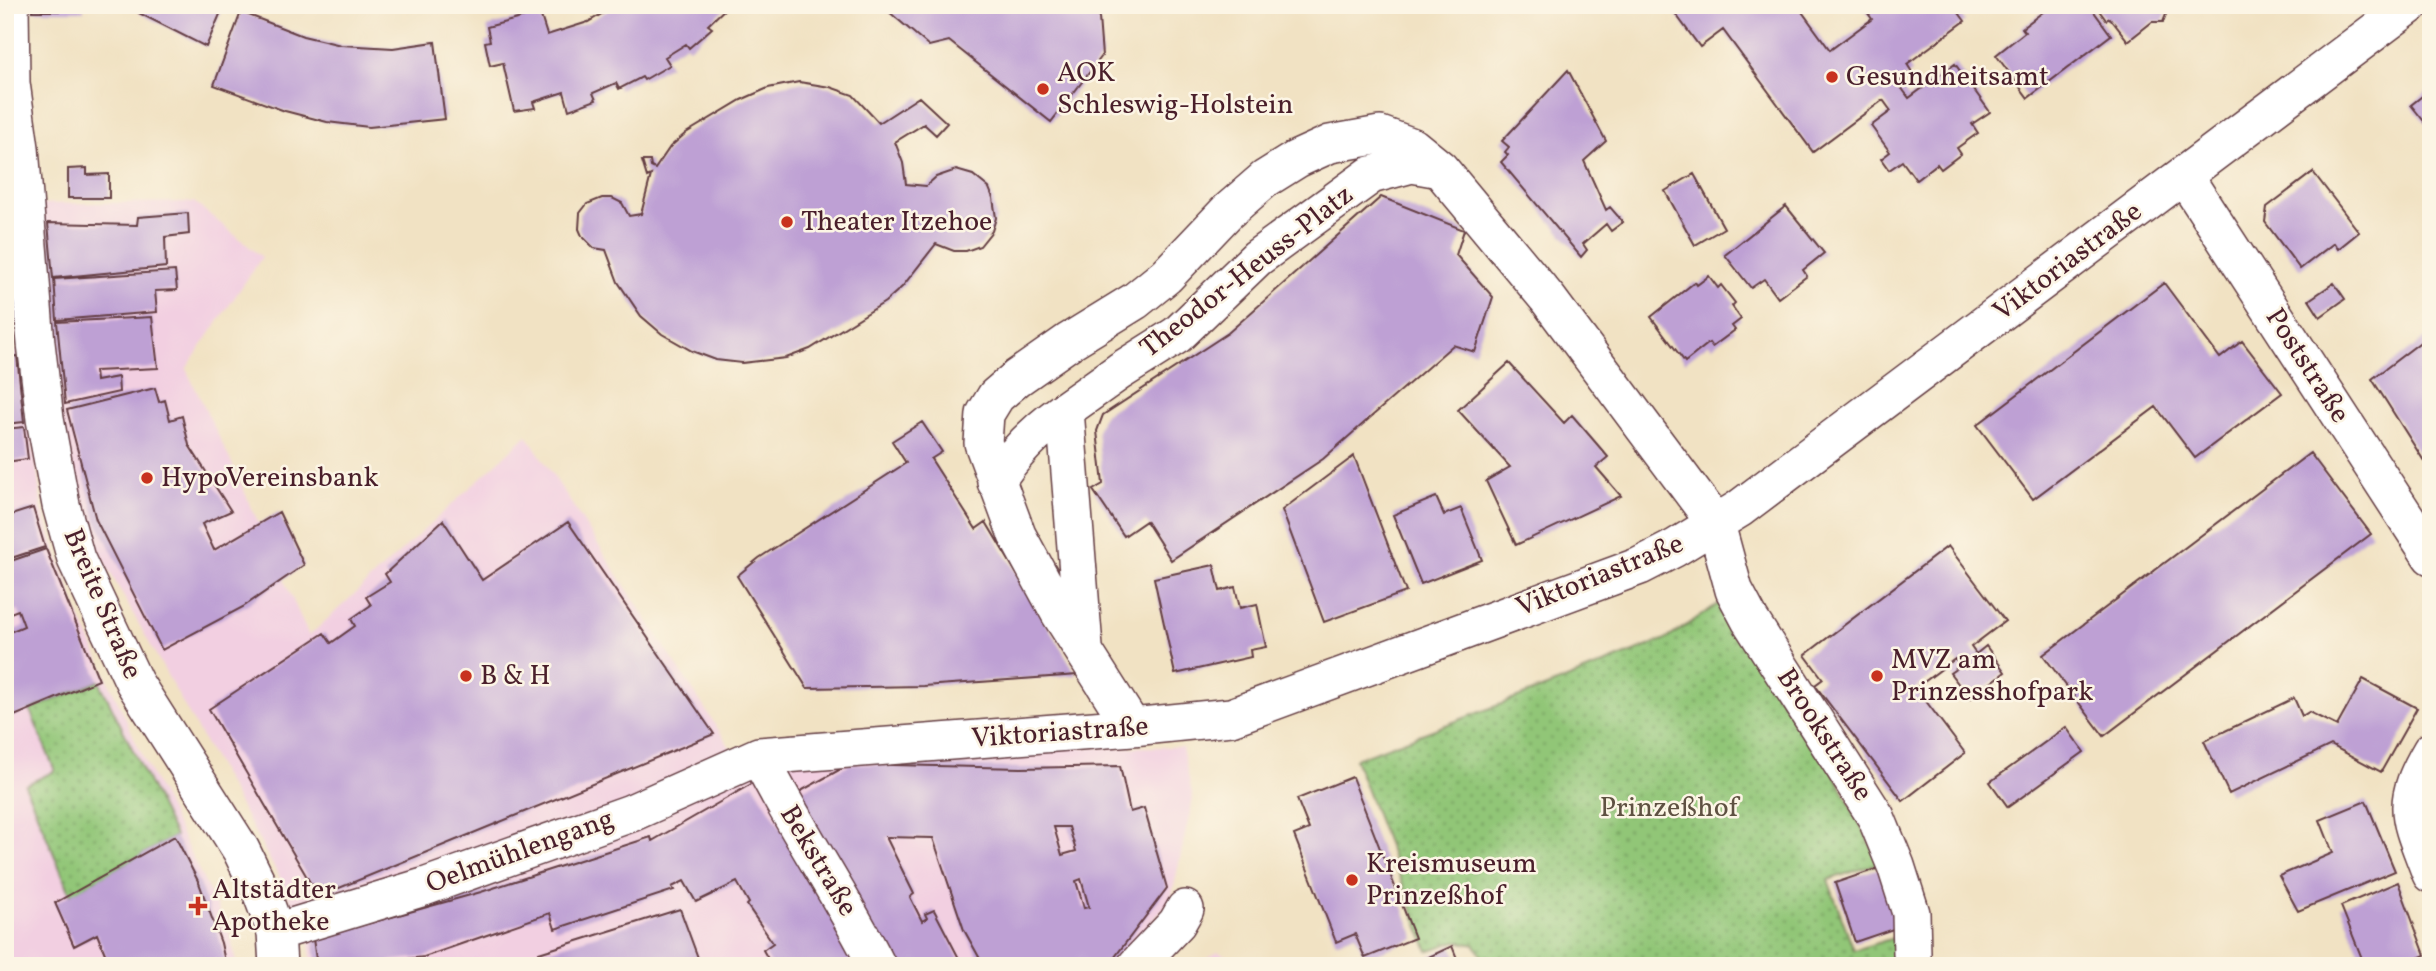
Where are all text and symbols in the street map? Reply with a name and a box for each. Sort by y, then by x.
place label: AOK Schleswig-Holstein [1057,54,1293,125]
place label: Gesundheitsamt [1846,58,2049,97]
marker: Gesundheitsamt [1824,69,1840,85]
marker: AOK Schleswig-Holstein [1035,81,1051,97]
street label: Theodor-Heuss-Platz [1132,176,1362,368]
street label: Viktoriastraße [1985,193,2151,331]
place label: Theater Itzehoe [801,203,992,242]
marker: Theater Itzehoe [779,214,795,230]
street label: Poststraße [2255,301,2359,431]
place label: HypoVereinsbank [161,459,379,498]
marker: HypoVereinsbank [139,470,155,486]
street label: Breite Straße [53,523,151,685]
street label: Viktoriastraße [1510,525,1690,627]
place label: MVZ am Prinzesshofpark [1891,641,2094,712]
place label: B & H [480,657,551,696]
street label: Brookstraße [1766,661,1882,809]
marker: B & H [458,668,474,684]
marker: MVZ am Prinzesshofpark [1869,668,1885,684]
street label: Viktoriastraße [970,707,1150,759]
park label: Prinzeßhof [1600,789,1741,828]
street label: Bekstraße [769,798,867,924]
street label: Oelmühlengang [421,800,619,904]
place label: Kreismuseum Prinzeßhof [1366,845,1537,916]
place label: Altstädter Apotheke [212,871,336,942]
marker: Kreismuseum Prinzeßhof [1344,872,1360,888]
marker: Altstädter Apotheke [190,898,206,914]

